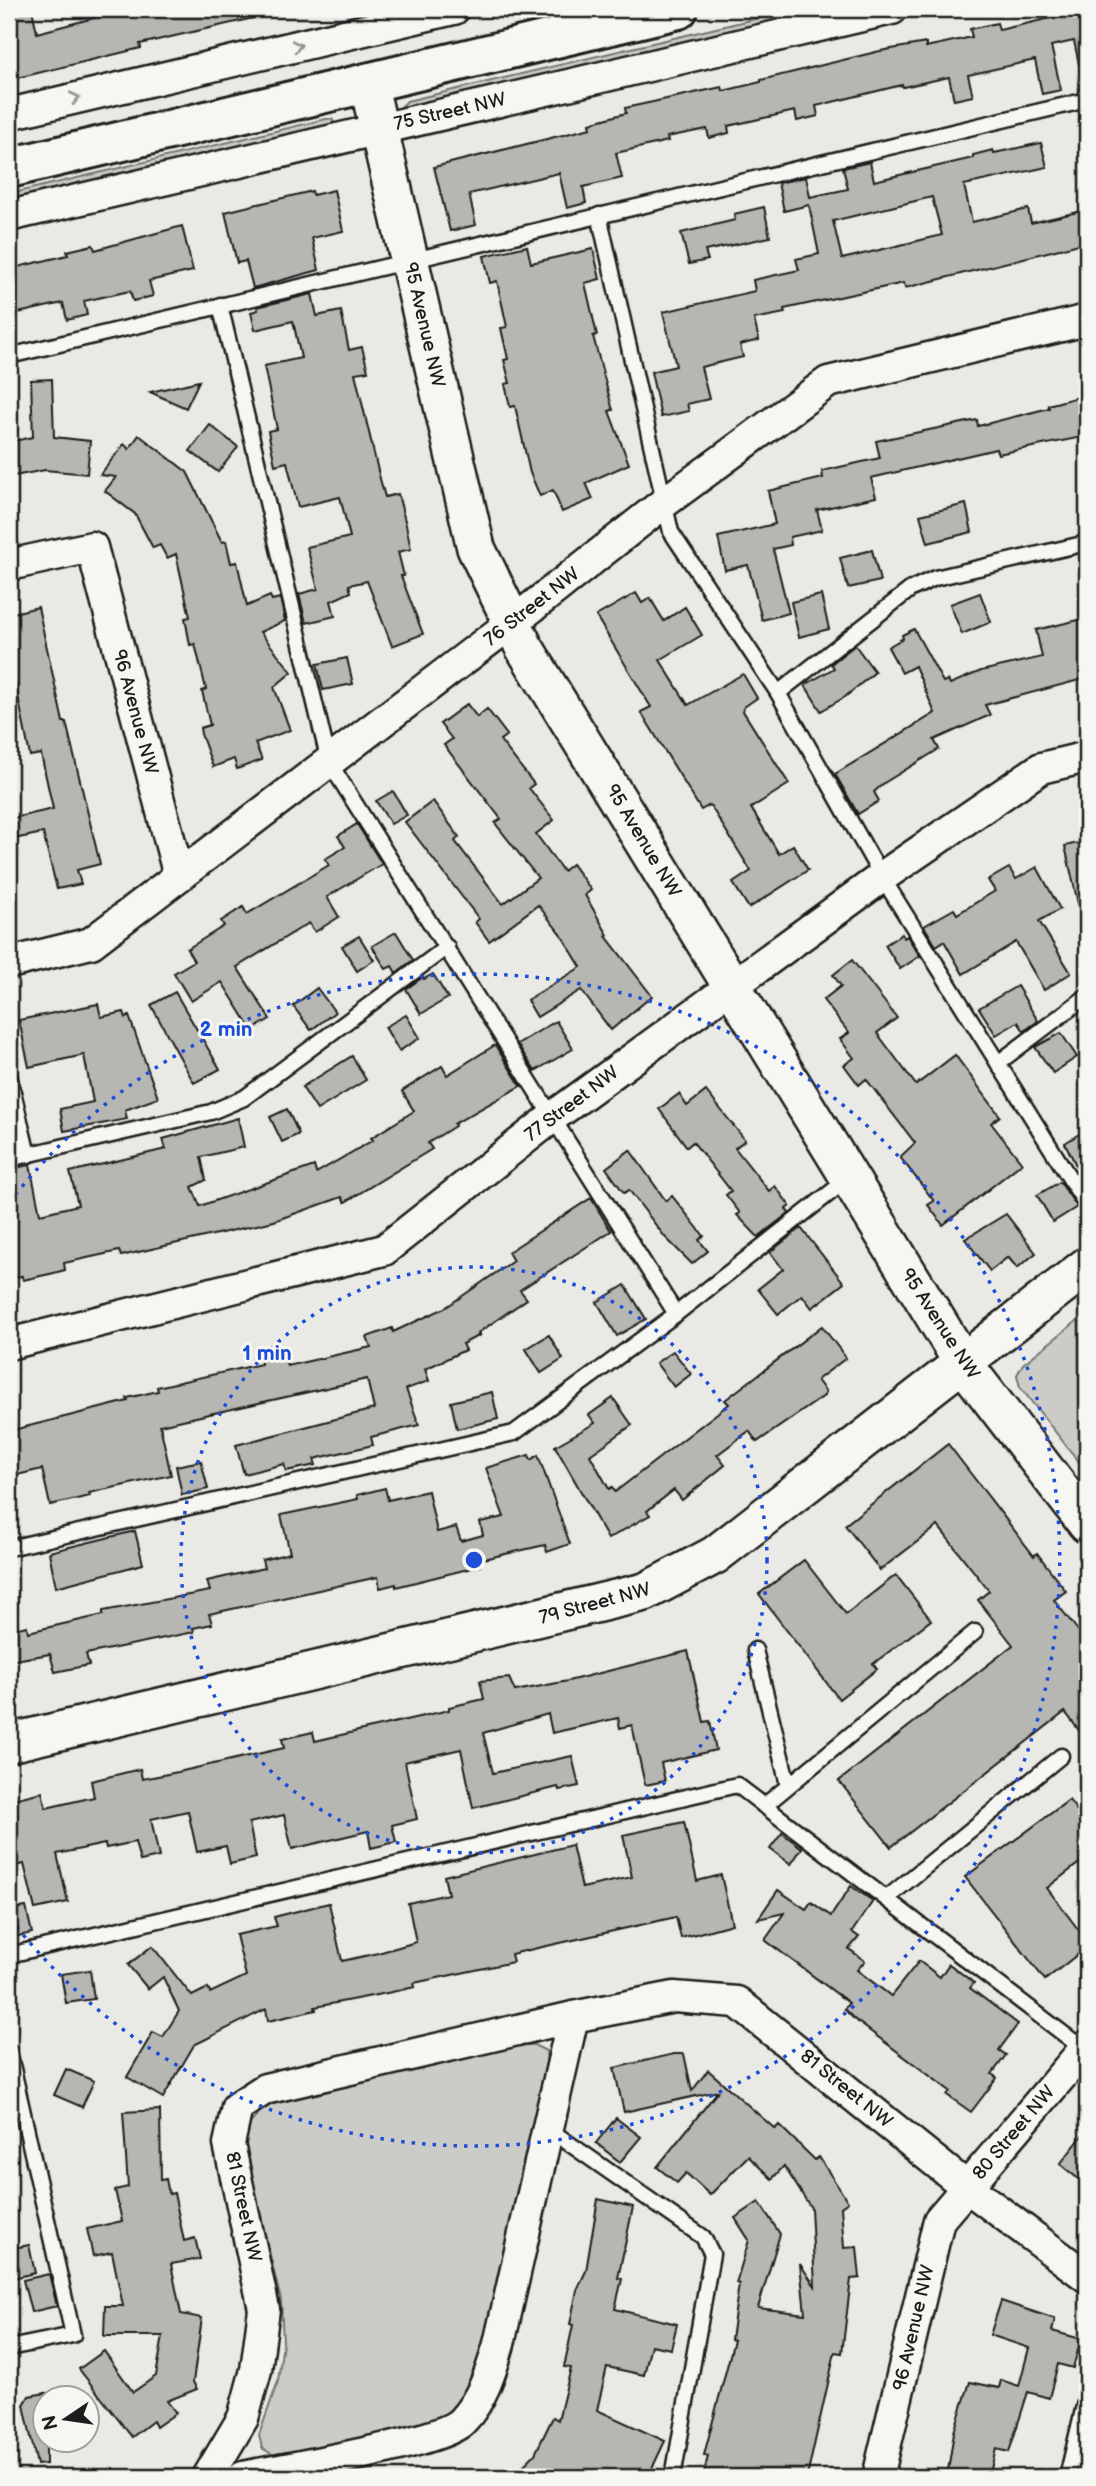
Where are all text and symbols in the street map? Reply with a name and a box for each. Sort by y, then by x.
one-way arrow [291,40,303,54]
street label: 75 Street NW [392,88,508,136]
one-way arrow [69,92,81,106]
street label: 95 Avenue NW [398,260,450,390]
street label: 76 Street NW [480,563,584,651]
street label: 96 Avenue NW [107,647,163,777]
street label: 95 Avenue NW [600,780,686,902]
text: 2 min [199,1017,253,1042]
street label: 77 Street NW [521,1061,623,1147]
street label: 95 Avenue NW [896,1264,984,1384]
text: 1 min [242,1341,292,1366]
centre of rings [462,1548,486,1572]
street label: 79 Street NW [537,1578,653,1630]
street label: 81 Street NW [795,2045,897,2133]
street label: 80 Street NW [968,2081,1060,2185]
street label: 81 Street NW [220,2150,266,2264]
street label: 96 Avenue NW [888,2263,940,2393]
north arrow [32,2384,102,2454]
text: N [38,2413,64,2432]

